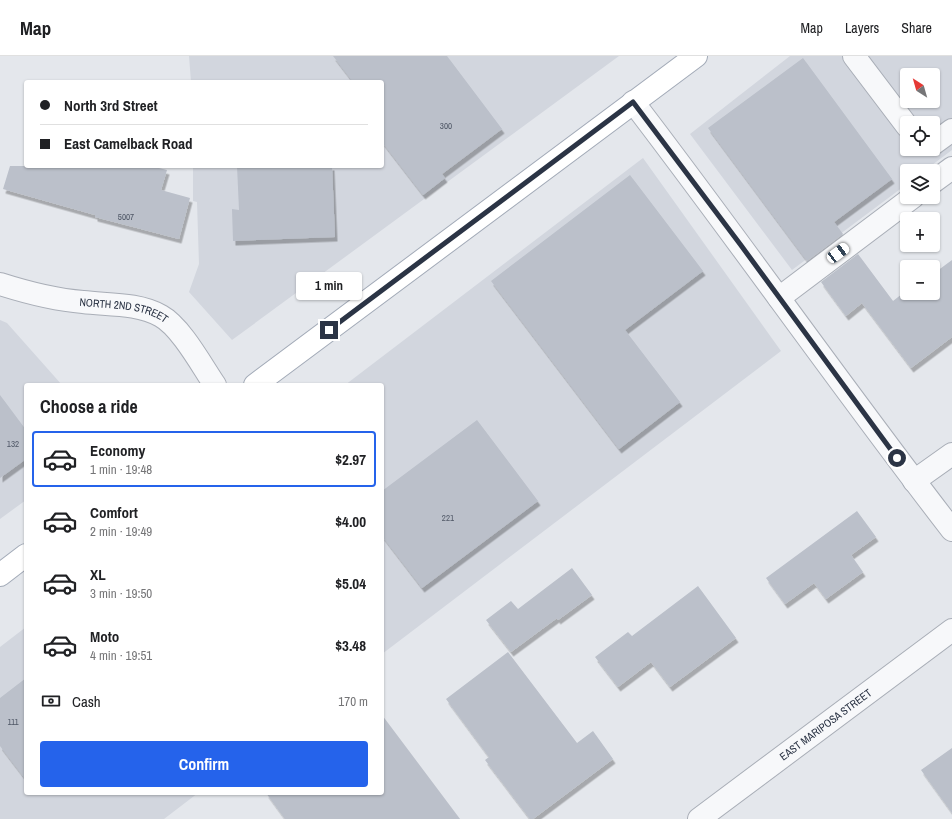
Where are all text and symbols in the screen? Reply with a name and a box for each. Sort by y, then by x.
text: Map [20,15,51,41]
text: Map [801,19,823,37]
text: Layers [845,19,879,37]
text: Share [901,19,932,37]
north arrow [900,68,940,108]
map controls [900,68,940,300]
text: North 3rd Street [64,95,158,116]
button: locate [900,116,940,156]
house number: 300 [440,120,452,132]
text: East Camelback Road [64,133,193,154]
button: layers [900,164,940,204]
house number: 5007 [118,211,134,223]
button: + [900,212,940,252]
car [825,241,851,265]
button: − [900,260,940,300]
callout: 1 min [296,272,362,300]
text: 1 min [315,277,343,294]
street label: NORTH 2ND STREET [79,295,171,326]
route end [320,321,338,339]
text: Choose a ride [40,394,138,419]
house number: 132 [7,438,19,450]
text: Economy [90,440,145,461]
icon: car [42,441,78,477]
text: $2.97 [335,449,366,470]
route start [888,449,906,467]
text: 1 min · 19:48 [90,461,152,478]
text: Comfort [90,502,138,523]
icon: car [42,503,78,539]
text: $4.00 [335,511,366,532]
house number: 221 [442,512,454,524]
text: 2 min · 19:49 [90,523,152,540]
text: XL [90,564,106,585]
icon: car [42,565,78,601]
text: $5.04 [335,573,366,594]
text: 3 min · 19:50 [90,585,152,602]
text: Moto [90,626,119,647]
icon: car [42,627,78,663]
text: $3.48 [335,635,366,656]
text: 4 min · 19:51 [90,647,152,664]
street label: EAST MARIPOSA STREET [777,685,875,763]
icon: cash [40,690,62,712]
text: Cash [72,691,101,712]
text: 170 m [338,693,368,710]
house number: 111 [7,716,19,728]
button: Confirm [40,741,368,787]

